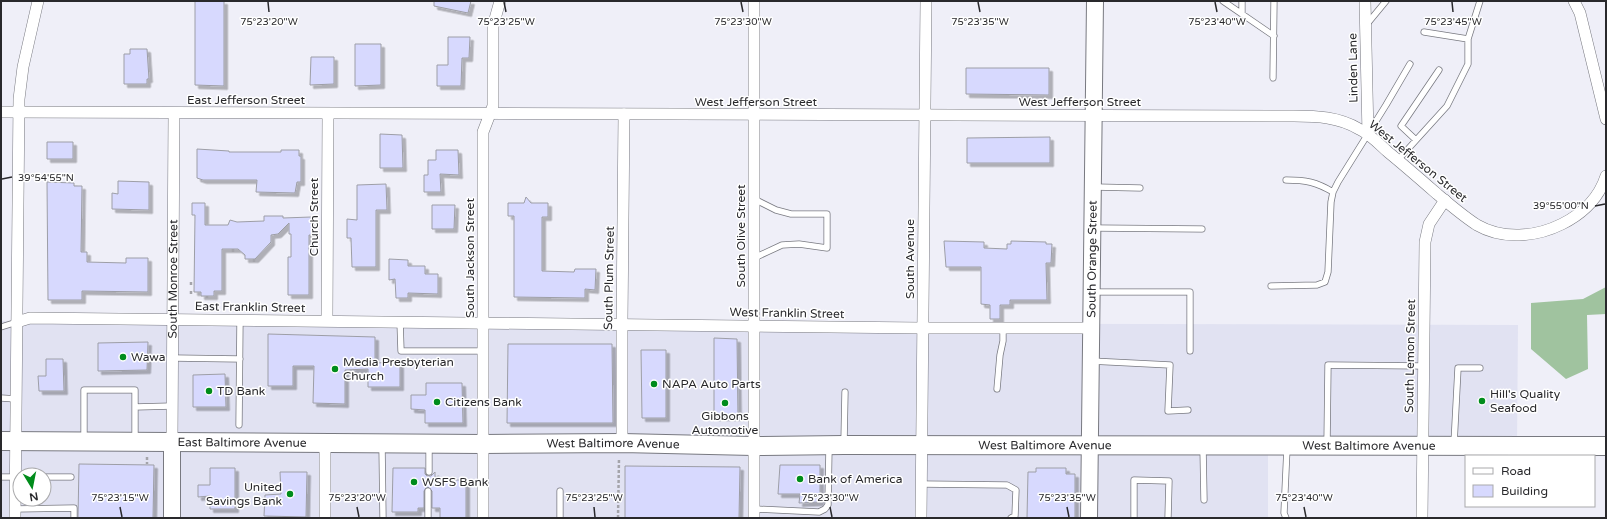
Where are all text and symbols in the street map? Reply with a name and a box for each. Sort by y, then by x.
text: 75°23'20"W [240,16,298,28]
text: 75°23'25"W [477,16,535,28]
text: 75°23'30"W [714,16,772,28]
text: 75°23'35"W [951,16,1009,28]
text: 75°23'40"W [1188,16,1246,28]
text: 75°23'45"W [1424,16,1482,28]
street label: Linden Lane [1345,33,1361,103]
street label: East Jefferson Street [187,93,306,107]
street label: West Jefferson Street [695,95,818,109]
street label: West Jefferson Street [1019,95,1142,109]
street label: West Jefferson Street [1366,117,1470,205]
text: 39°54'55"N [18,172,74,184]
street label: Church Street [307,177,321,256]
street label: South Olive Street [734,184,748,288]
street label: South Jackson Street [463,198,477,318]
street label: South Orange Street [1084,200,1100,318]
text: 39°55'00"N [1533,200,1589,212]
street label: South Monroe Street [166,219,180,339]
street label: South Avenue [903,219,917,299]
street label: South Plum Street [601,226,617,330]
street label: East Franklin Street [195,299,306,315]
street label: South Lemon Street [1402,299,1418,413]
street label: West Franklin Street [730,305,845,321]
place label: Wawa [131,350,165,364]
marker: Wawa [118,352,128,362]
place label: Media Presbyterian Church [343,355,454,383]
marker: Media Presbyterian Church [330,364,340,374]
place label: NAPA Auto Parts [662,377,761,391]
marker: NAPA Auto Parts [649,379,659,389]
place label: TD Bank [217,384,266,398]
marker: TD Bank [204,386,214,396]
place label: Hill's Quality Seafood [1490,387,1561,415]
place label: Citizens Bank [445,395,522,409]
marker: Hill's Quality Seafood [1477,396,1487,406]
marker: Citizens Bank [432,397,442,407]
marker: Gibbons Automotive [720,398,730,408]
place label: Gibbons Automotive [692,409,759,437]
street label: East Baltimore Avenue [177,435,307,450]
street label: West Baltimore Avenue [546,436,680,451]
street label: West Baltimore Avenue [978,438,1112,452]
street label: West Baltimore Avenue [1302,439,1436,453]
legend [1465,455,1595,507]
text: Road [1501,464,1531,478]
north arrow [12,467,52,507]
place label: Bank of America [808,472,902,486]
marker: Bank of America [795,474,805,484]
place label: WSFS Bank [422,475,489,489]
marker: WSFS Bank [409,477,419,487]
place label: United Savings Bank [206,480,282,508]
text: Building [1501,484,1548,498]
text: N [28,489,39,504]
marker: United Savings Bank [285,489,295,499]
text: 75°23'15"W [91,492,149,504]
text: 75°23'20"W [328,492,386,504]
text: 75°23'25"W [565,492,623,504]
text: 75°23'30"W [801,492,859,504]
text: 75°23'35"W [1038,492,1096,504]
text: 75°23'40"W [1275,492,1333,504]

